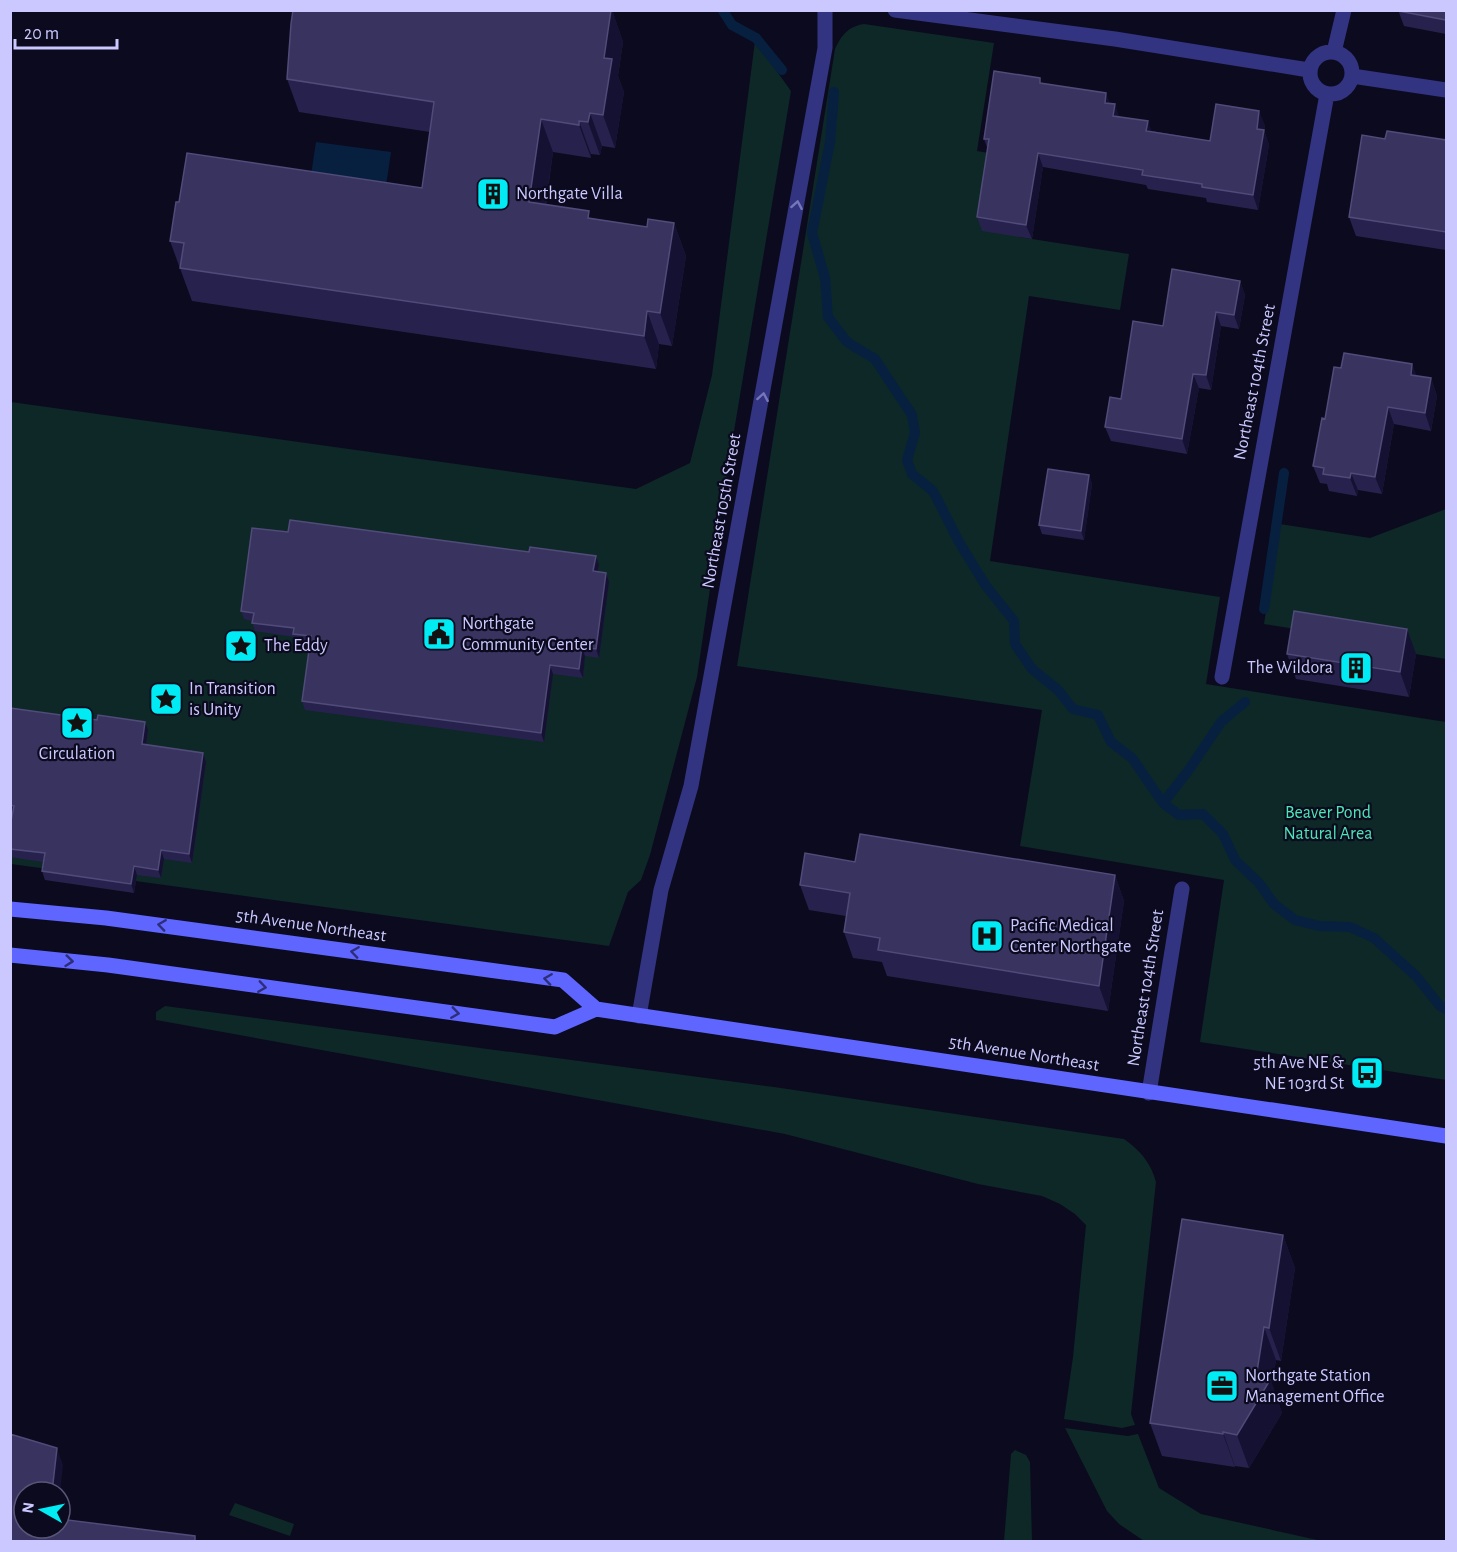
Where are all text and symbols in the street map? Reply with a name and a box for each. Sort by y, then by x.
scale bar [15,12,117,50]
text: 20 m [24,25,59,43]
building icon: Northgate Villa [475,176,511,212]
place label: Northgate Villa [516,185,623,203]
one-way arrow [790,201,803,211]
street label: Northeast 104th Street [1231,302,1279,461]
one-way arrow [756,393,769,403]
street label: Northeast 105th Street [699,432,745,590]
place label: Northgate Community Center [462,615,594,654]
public building icon: Northgate Community Center [421,616,457,652]
place icon: The Eddy [223,628,259,664]
place label: The Eddy [264,637,328,655]
building icon: The Wildora [1338,650,1374,686]
place label: The Wildora [1247,659,1333,677]
place label: In Transition is Unity [189,680,276,719]
place icon: In Transition is Unity [148,681,184,717]
place icon: Circulation [59,705,95,741]
place label: Circulation [39,745,115,763]
park label: Beaver Pond Natural Area [1284,804,1373,843]
street label: 5th Avenue Northeast [235,907,388,945]
street label: Northeast 104th Street [1125,908,1167,1068]
place label: Pacific Medical Center Northgate [1010,917,1131,956]
hospital icon: Pacific Medical Center Northgate [969,918,1005,954]
one-way arrow [157,920,167,932]
one-way arrow [351,946,360,958]
one-way arrow [64,954,73,967]
one-way arrow [544,973,553,985]
one-way arrow [257,980,267,992]
one-way arrow [451,1007,460,1019]
street label: 5th Avenue Northeast [948,1033,1101,1075]
place label: 5th Ave NE & NE 103rd St [1253,1054,1344,1093]
bus stop icon: 5th Ave NE & NE 103rd St [1349,1055,1385,1091]
place label: Northgate Station Management Office [1245,1367,1385,1406]
office icon: Northgate Station Management Office [1204,1368,1240,1404]
north arrow [12,1480,72,1540]
text: N [19,1501,37,1515]

